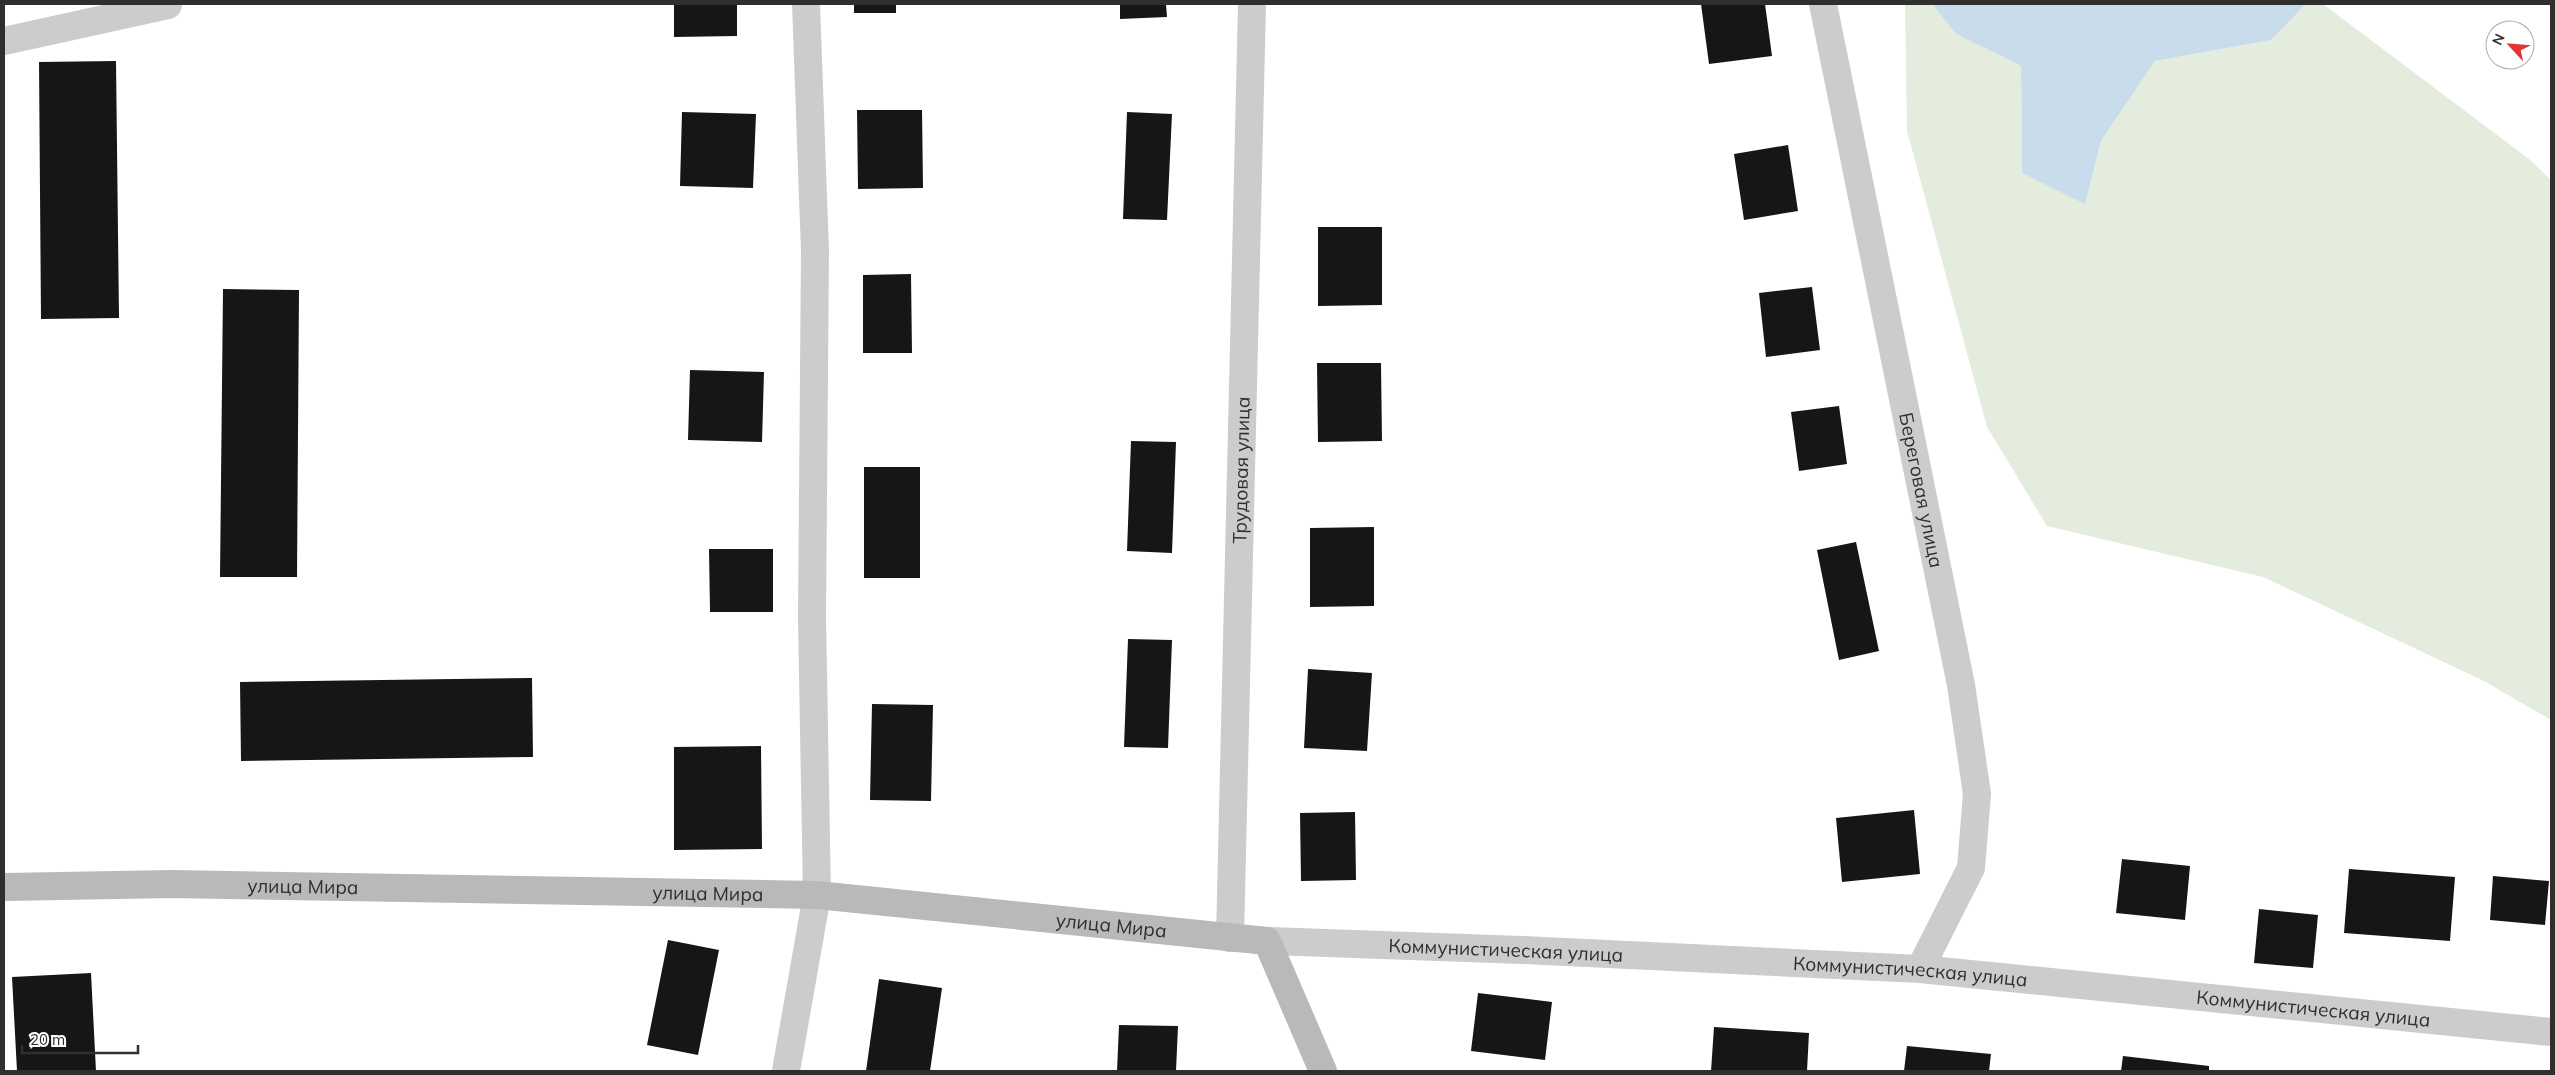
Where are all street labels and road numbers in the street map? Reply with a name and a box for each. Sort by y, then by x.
street label: Трудовая улица [1227,396,1255,544]
street label: Береговая улица [1894,410,1949,570]
street label: улица Мира [247,873,359,899]
street label: улица Мира [652,880,764,906]
street label: улица Мира [1055,907,1168,943]
street label: Коммунистическая улица [1388,933,1624,967]
street label: Коммунистическая улица [1792,951,2029,992]
street label: Коммунистическая улица [2195,985,2432,1032]

